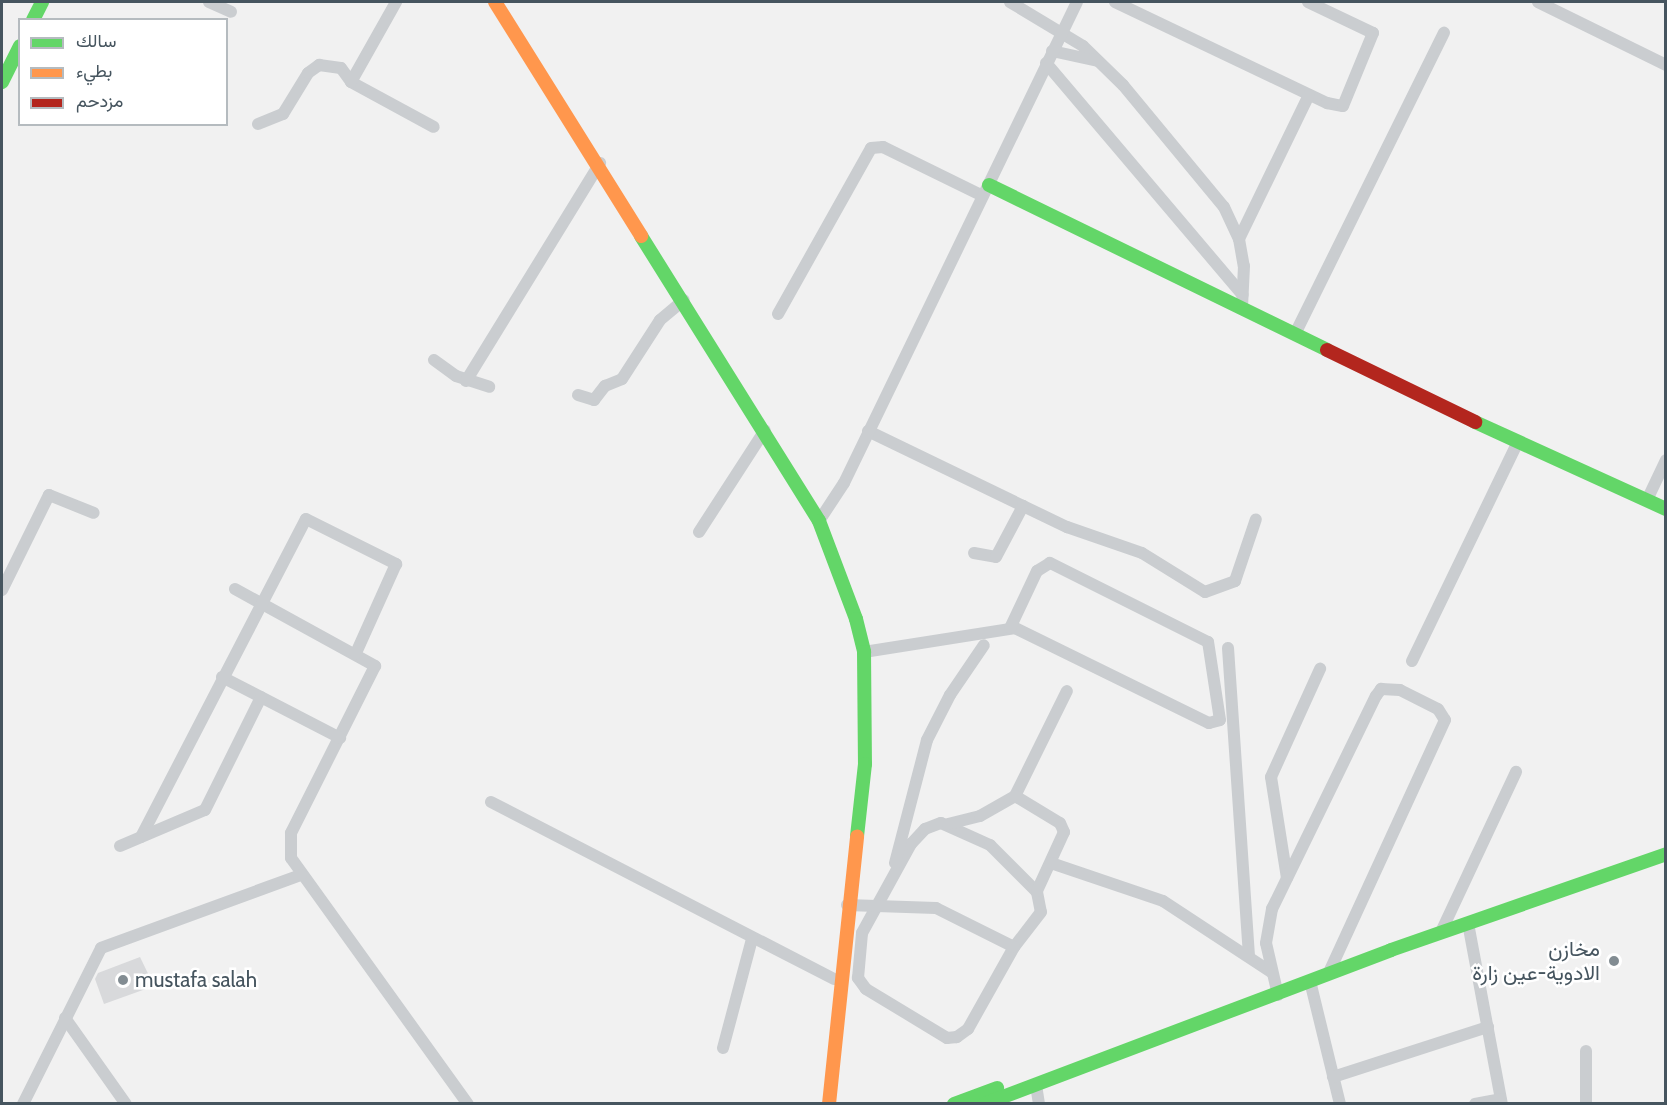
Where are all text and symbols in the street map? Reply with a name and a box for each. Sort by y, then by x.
legend [18,18,228,126]
text: سالك [76,30,116,52]
text: بطيء [76,60,112,82]
text: مزدحم [76,90,123,112]
place label: مخازن الادوية-عين زارة [1472,936,1600,986]
marker: مخازن الادوية-عين زارة [1605,952,1623,970]
place label: mustafa salah [135,967,257,993]
marker: mustafa salah [116,973,130,987]

